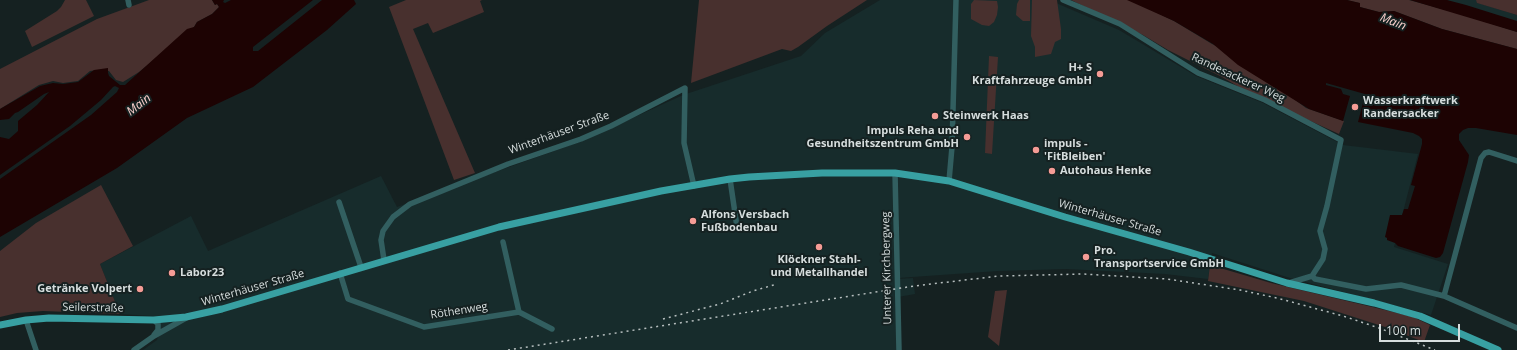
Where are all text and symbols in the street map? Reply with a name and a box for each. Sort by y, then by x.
water label: Main [1378,10,1408,34]
street label: Randesackerer Weg [1189,51,1287,105]
place label: H+ S Kraftfahrzeuge GmbH [972,61,1092,87]
marker: H+ S Kraftfahrzeuge GmbH [1095,69,1105,79]
water label: Main [124,91,154,119]
place label: Wasserkraftwerk Randersacker [1363,94,1458,120]
marker: Wasserkraftwerk Randersacker [1350,102,1360,112]
street label: Winterhäuser Straße [507,109,611,157]
place label: Steinwerk Haas [943,109,1029,123]
marker: Steinwerk Haas [930,111,940,121]
place label: Impuls Reha und Gesundheitszentrum GmbH [806,124,959,150]
marker: Impuls Reha und Gesundheitszentrum GmbH [962,132,972,142]
place label: impuls - 'FitBleiben' [1044,137,1105,163]
marker: impuls - 'FitBleiben' [1031,145,1041,155]
place label: Autohaus Henke [1060,164,1151,178]
marker: Autohaus Henke [1047,166,1057,176]
street label: Winterhäuser Straße [1057,197,1163,239]
place label: Alfons Versbach Fußbodenbau [701,208,789,234]
street label: Unterer Kirchbergweg [879,211,895,325]
marker: Alfons Versbach Fußbodenbau [688,216,698,226]
marker: Klöckner Stahl- und Metallhandel [814,242,824,252]
place label: Pro. Transportservice GmbH [1094,244,1224,270]
marker: Pro. Transportservice GmbH [1081,252,1091,262]
place label: Klöckner Stahl- und Metallhandel [770,253,868,279]
place label: Labor23 [180,266,224,280]
street label: Winterhäuser Straße [200,267,306,309]
marker: Labor23 [167,268,177,278]
place label: Getränke Volpert [37,282,132,296]
marker: Getränke Volpert [135,284,145,294]
street label: Röthenweg [429,300,489,322]
street label: Seilerstraße [62,301,124,315]
scale bar [1381,316,1462,342]
text: 100 m [1386,322,1421,339]

